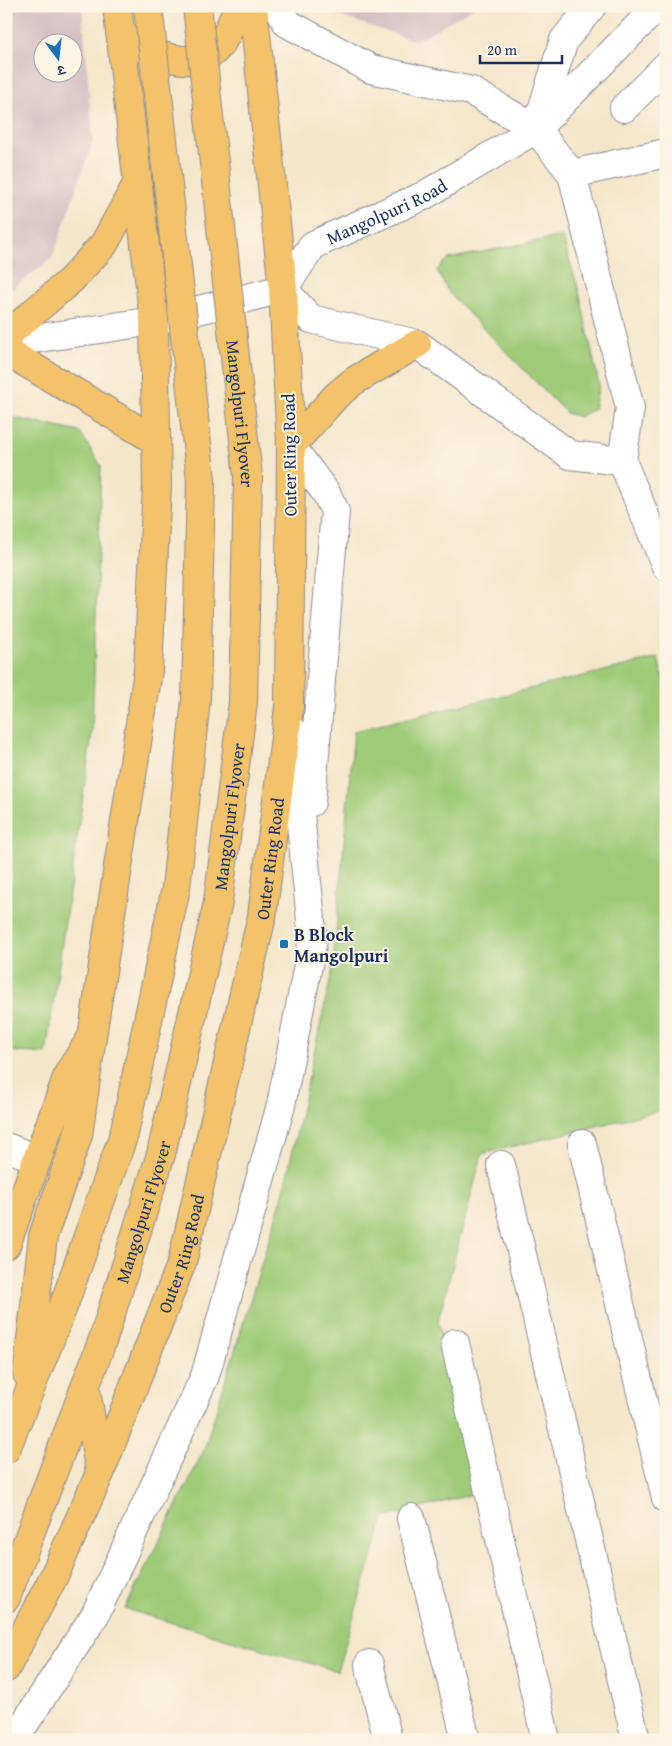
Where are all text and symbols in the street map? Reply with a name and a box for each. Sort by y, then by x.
north arrow [32,32,82,82]
scale bar [480,32,562,64]
text: 20 m [487,39,518,60]
text: उ [54,60,68,81]
street label: Mangolpuri Road [322,171,452,251]
street label: Mangolpuri Flyover [220,338,262,488]
street label: Outer Ring Road [274,393,304,517]
street label: Mangolpuri Flyover [206,741,251,892]
street label: Outer Ring Road [248,795,291,921]
place label: B Block Mangolpuri [294,921,389,969]
marker: B Block Mangolpuri [278,938,290,950]
street label: Mangolpuri Flyover [108,1137,177,1286]
street label: Outer Ring Road [150,1191,211,1317]

